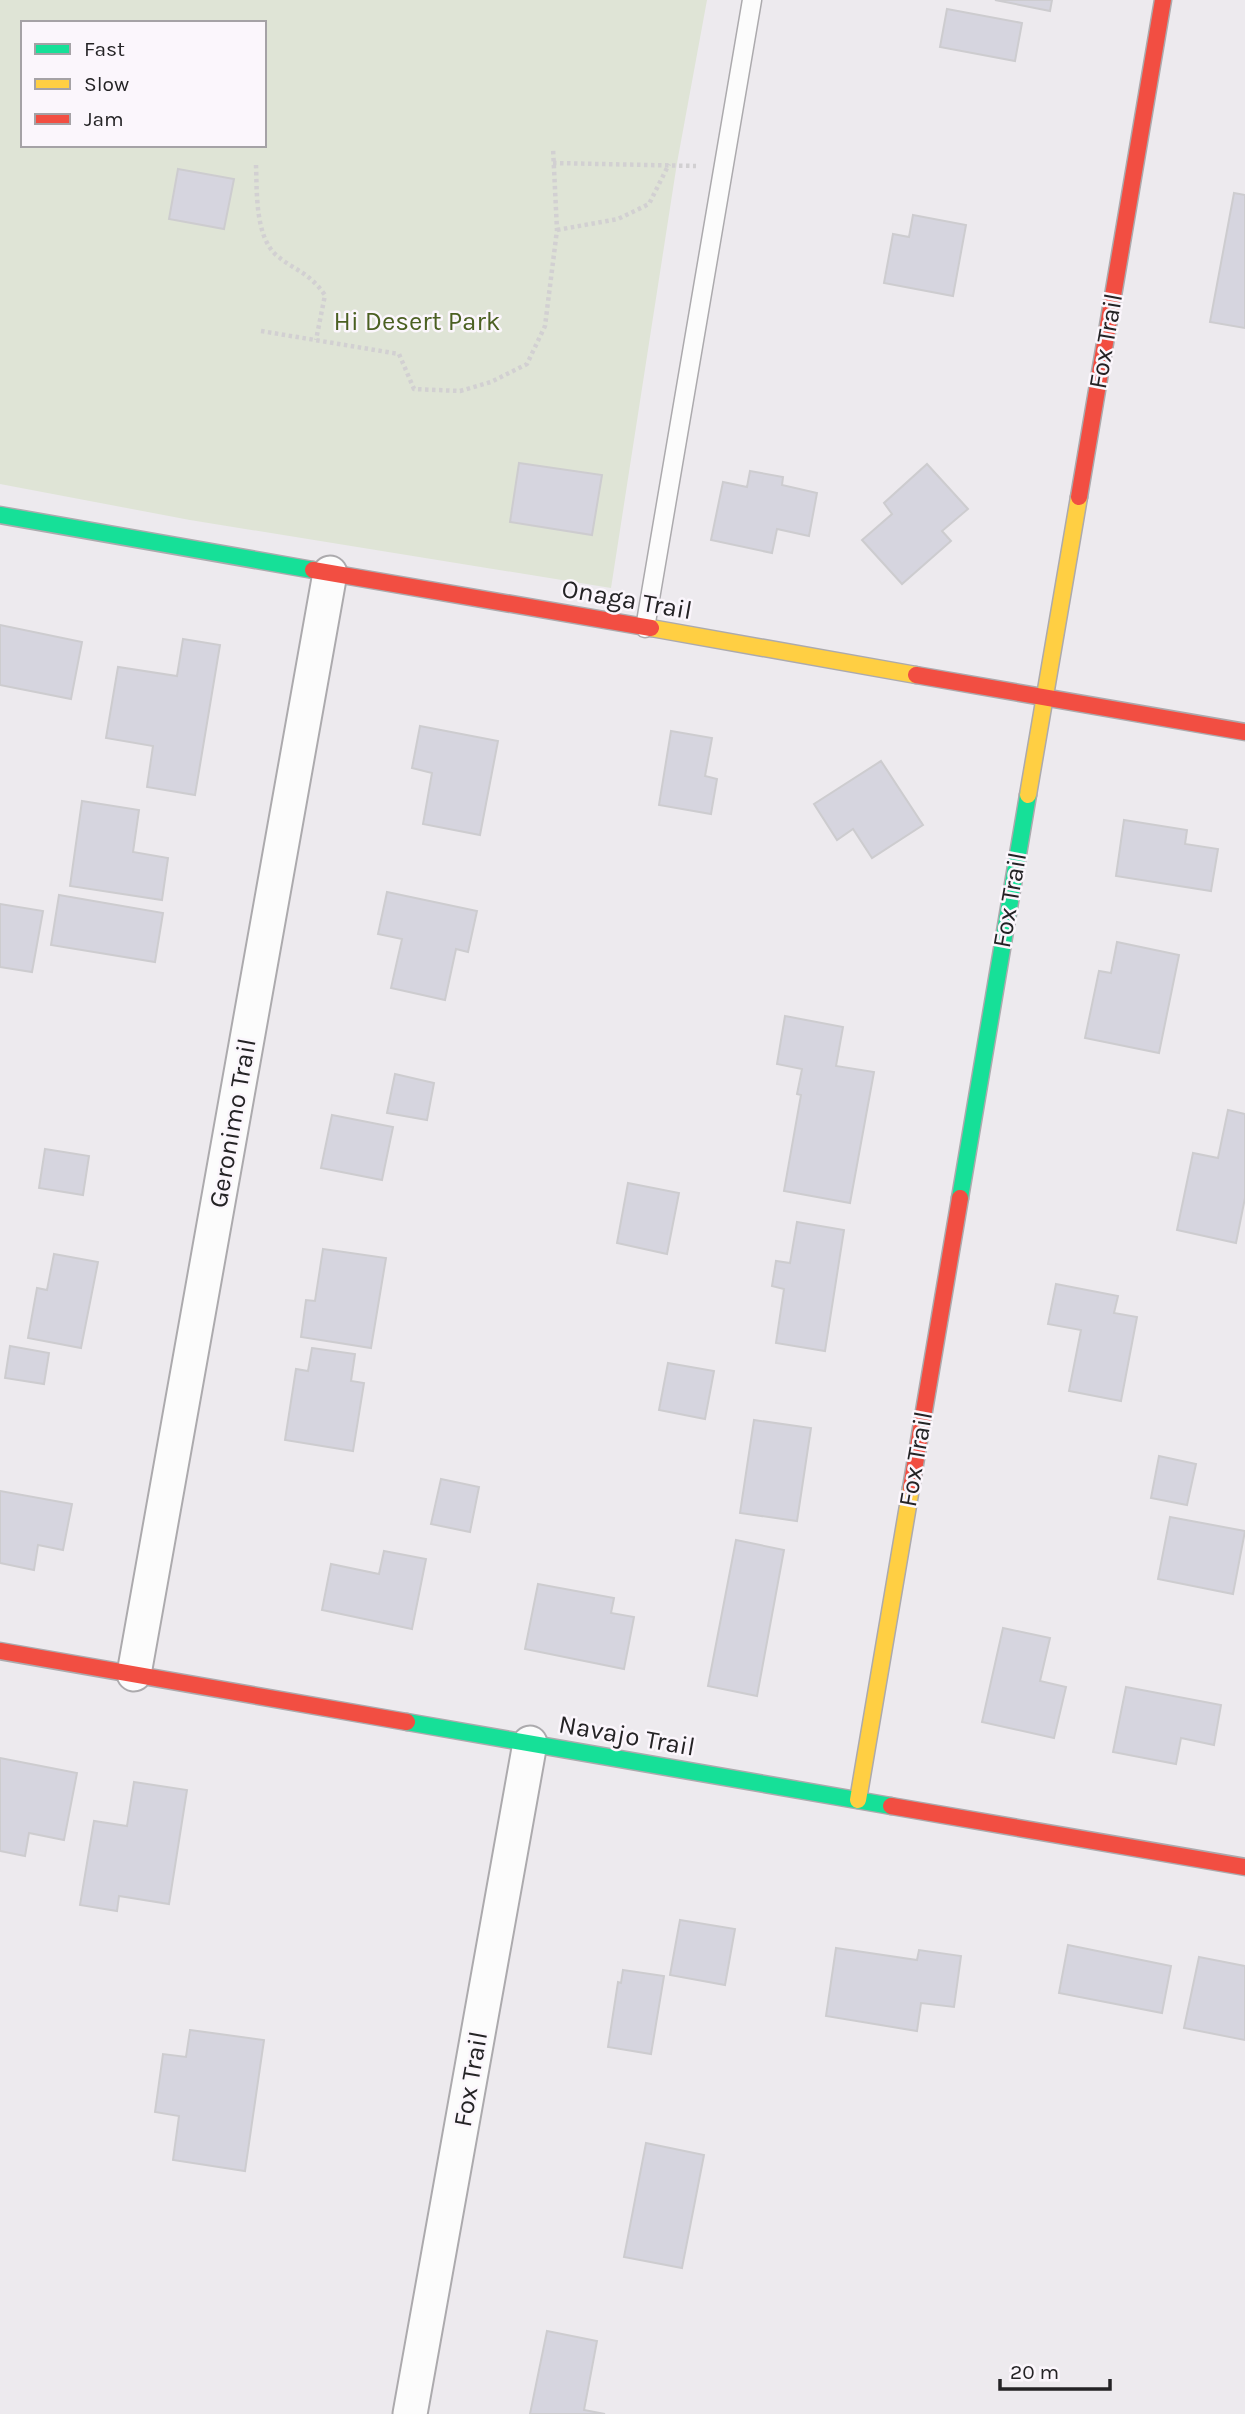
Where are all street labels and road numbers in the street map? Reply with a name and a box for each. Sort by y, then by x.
street label: Fox Trail [1082,291,1129,391]
street label: Onaga Trail [559,573,695,626]
street label: Fox Trail [986,850,1033,950]
street label: Geronimo Trail [202,1036,263,1210]
street label: Fox Trail [892,1409,939,1509]
street label: Navajo Trail [556,1708,697,1763]
street label: Fox Trail [447,2029,494,2129]

